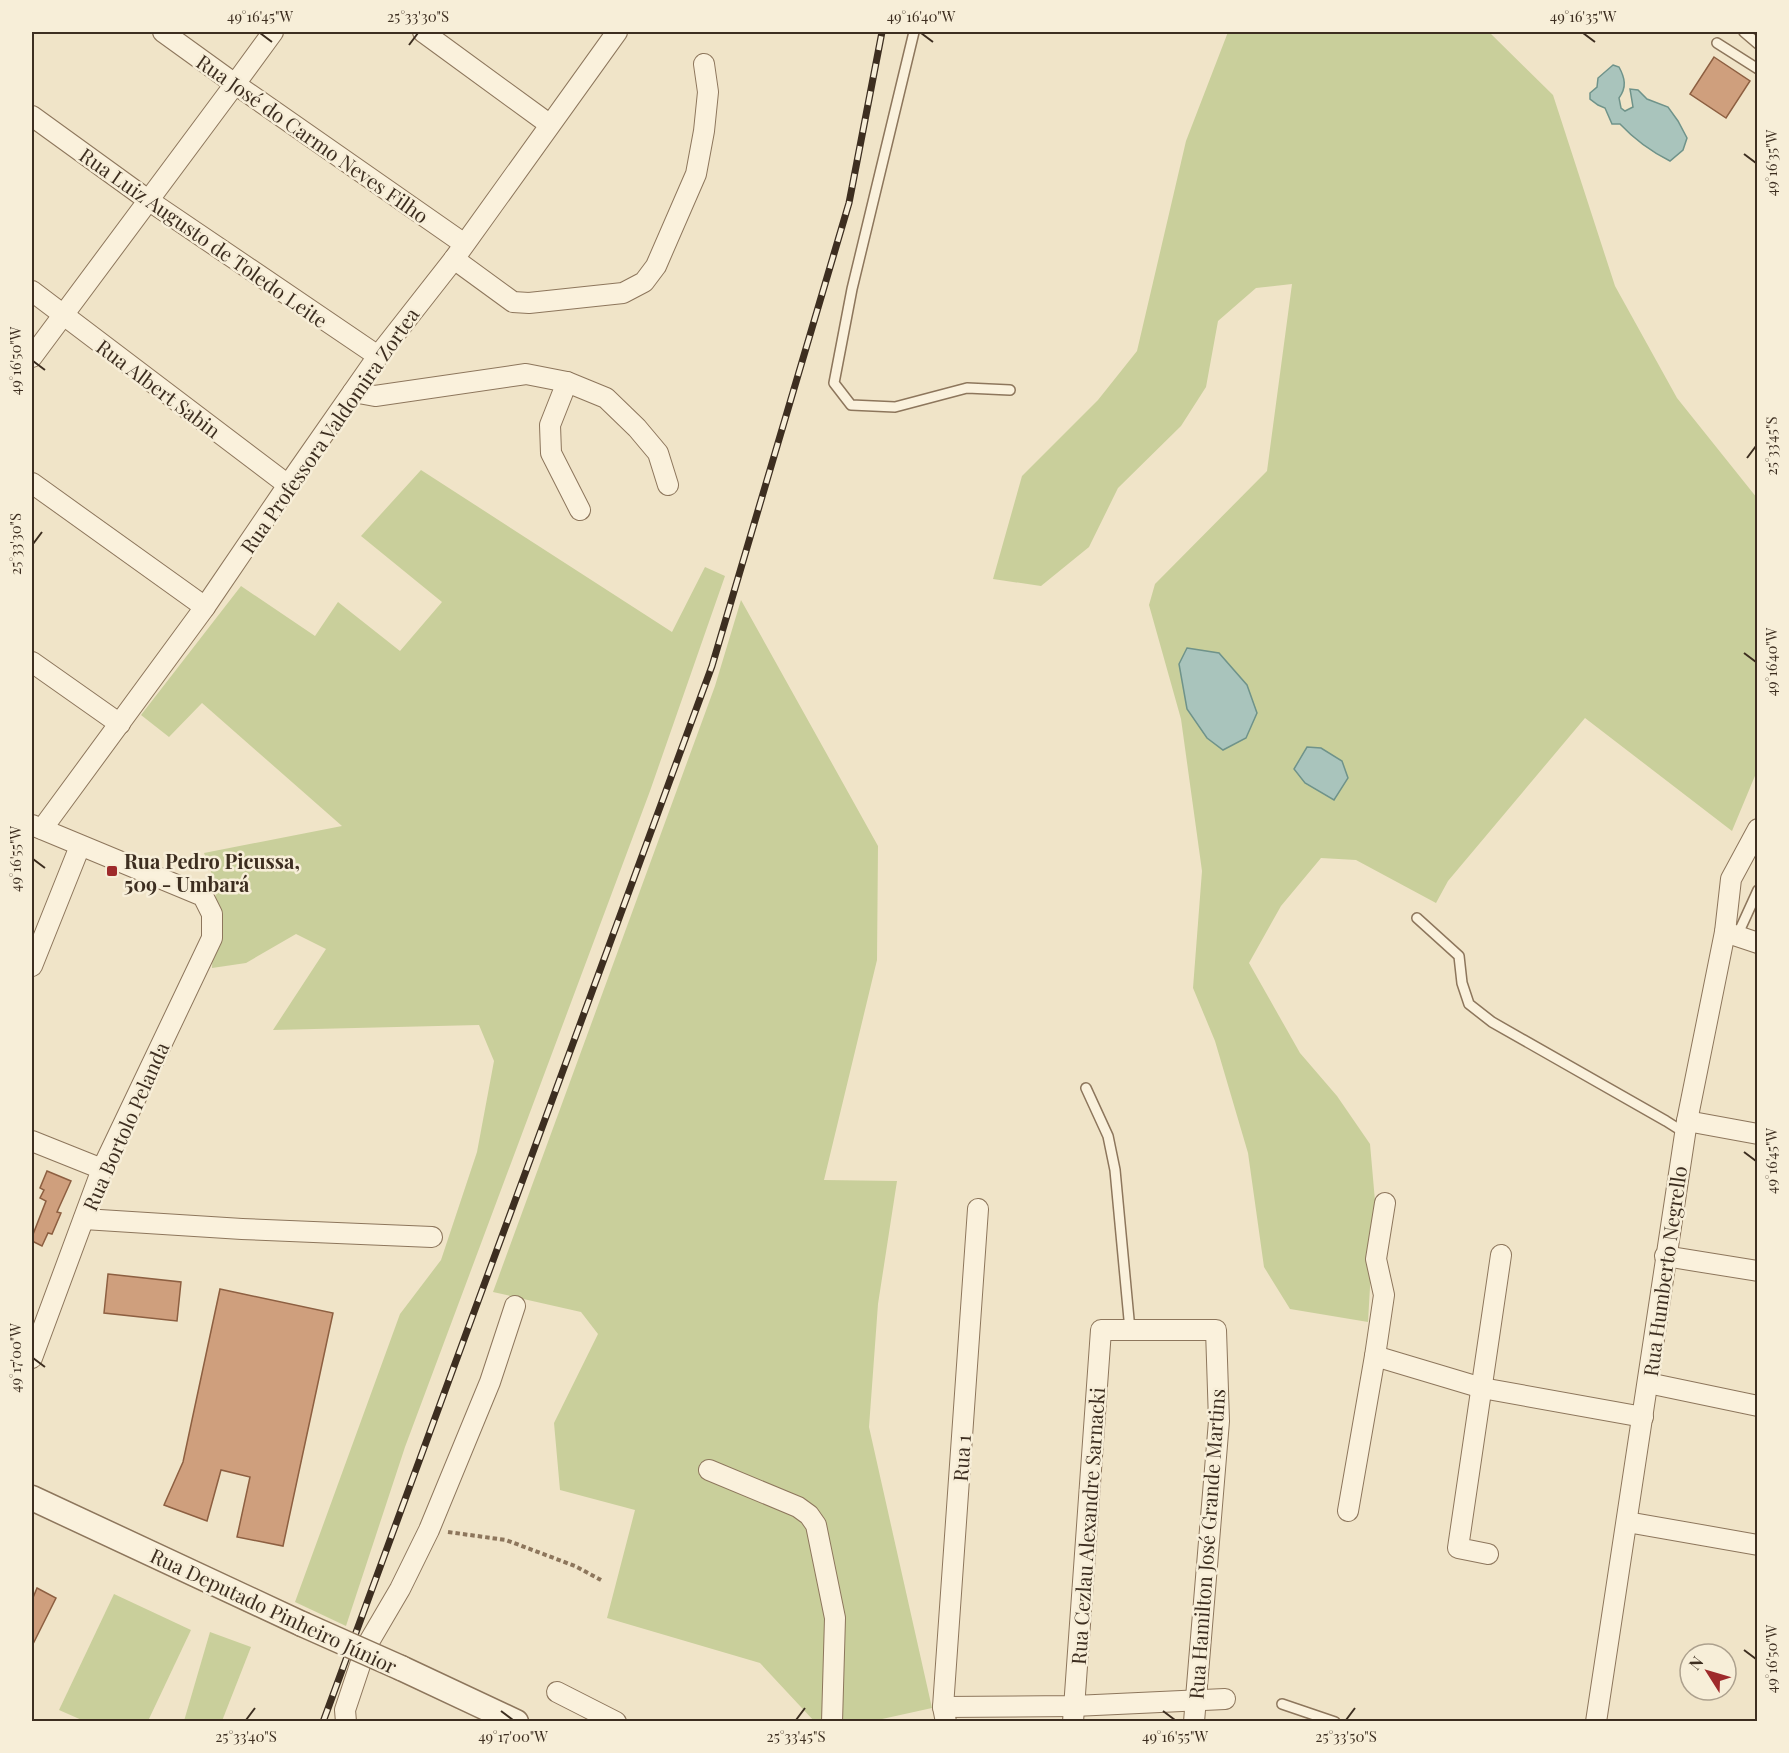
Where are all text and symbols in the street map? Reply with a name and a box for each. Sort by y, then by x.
text: 49°16'45"W [227,6,293,26]
text: 25°33'30"S [387,6,449,26]
text: 49°16'40"W [887,6,956,26]
text: 49°16'35"W [1550,6,1617,26]
street label: Rua José do Carmo Neves Filho [192,47,434,229]
text: 49°16'35"W [1761,129,1781,196]
street label: Rua Luiz Augusto de Toledo Leite [75,141,333,333]
street label: Rua Professora Valdomira Zortea [234,302,424,558]
text: 49°16'50"W [5,326,25,395]
street label: Rua Albert Sabin [91,332,227,444]
text: 25°33'45"S [1761,416,1781,476]
text: 25°33'30"S [5,513,25,575]
text: 49°16'40"W [1761,627,1781,696]
text: 49°16'55"W [5,826,25,892]
place label: Rua Pedro Picussa, 509 - Umbará [124,847,300,897]
marker: Rua Pedro Picussa, 509 - Umbará [105,864,119,878]
street label: Rua Bortolo Pelanda [76,1037,174,1214]
text: 49°16'45"W [1761,1128,1781,1194]
street label: Rua Humberto Negrello [1636,1164,1692,1378]
text: 49°17'00"W [5,1323,25,1393]
street label: Rua Cezlau Alexandre Sarnacki [1064,1386,1110,1666]
street label: Rua Hamilton José Grande Martins [1182,1388,1230,1700]
street label: Rua 1 [946,1434,976,1482]
street label: Rua Deputado Pinheiro Júnior [146,1541,402,1679]
text: 49°16'50"W [1761,1624,1781,1693]
north arrow [1678,1642,1738,1702]
text: N [1684,1651,1708,1674]
text: 25°33'40"S [215,1726,277,1746]
text: 49°17'00"W [478,1726,548,1746]
text: 25°33'45"S [766,1726,826,1746]
text: 49°16'55"W [1142,1726,1208,1746]
text: 25°33'50"S [1315,1726,1377,1746]

